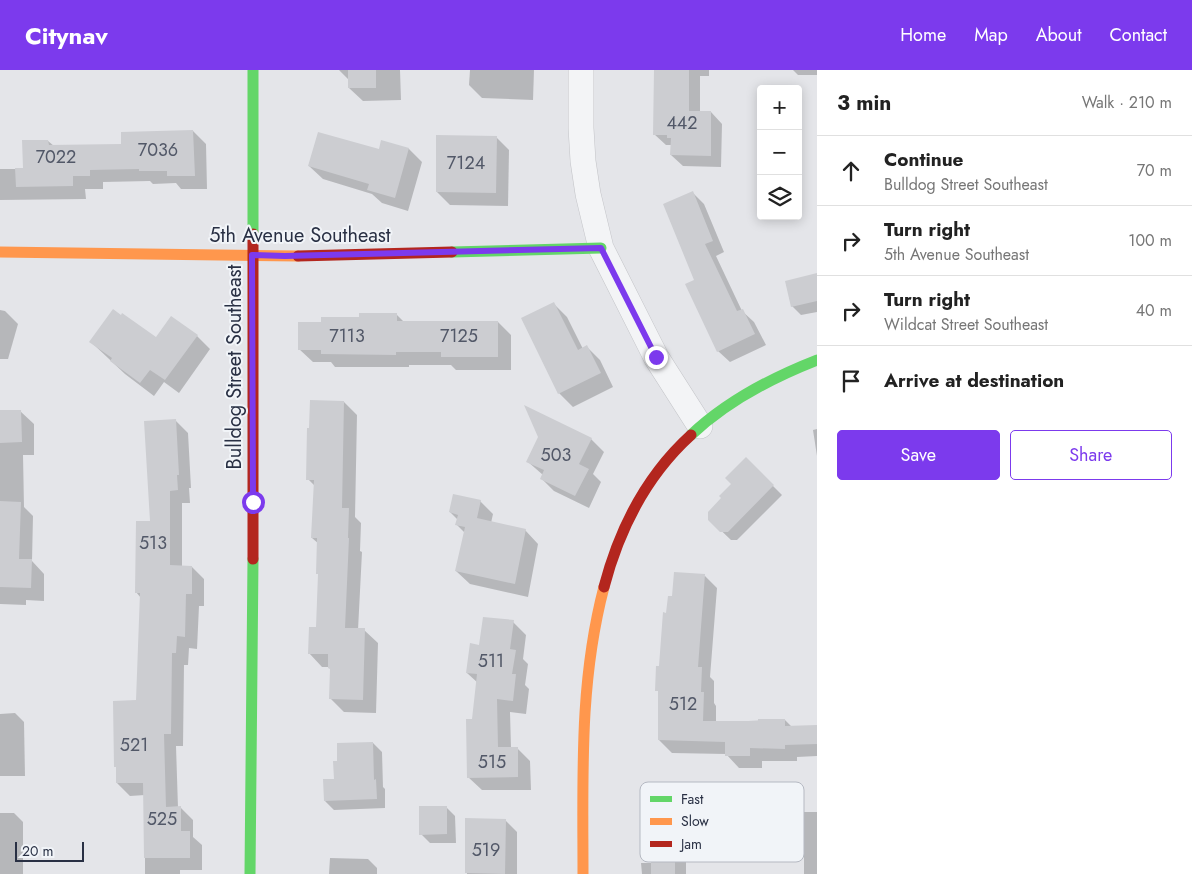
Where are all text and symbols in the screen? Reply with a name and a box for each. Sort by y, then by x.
text: Citynav [25,18,108,53]
text: Home [900,22,946,48]
text: Map [974,22,1008,48]
text: About [1036,22,1081,48]
text: Contact [1109,22,1167,48]
map controls [757,85,802,220]
button: + [757,85,802,130]
text: 3 min [837,88,891,118]
text: Walk · 210 m [1082,91,1172,114]
house number: 442 [666,110,698,136]
button: − [757,130,802,175]
house number: 7036 [138,137,178,163]
house number: 7022 [36,144,76,170]
text: Continue [884,146,963,173]
house number: 7124 [447,150,485,176]
icon: ahead [837,157,865,185]
text: 70 m [1137,159,1172,182]
text: Bulldog Street Southeast [884,173,1048,196]
button: layers [757,175,802,220]
text: Turn right [884,216,970,243]
street label: 5th Avenue Southeast [209,221,391,250]
icon: right [837,227,865,255]
text: 100 m [1128,229,1172,252]
text: 5th Avenue Southeast [884,243,1029,266]
street label: Bulldog Street Southeast [220,264,249,469]
text: Turn right [884,286,970,313]
icon: right [837,297,865,325]
text: 40 m [1136,299,1172,322]
text: Wildcat Street Southeast [884,313,1048,336]
house number: 7113 [329,323,365,349]
house number: 7125 [440,323,478,349]
route end [645,346,668,369]
icon: arrive [837,367,865,395]
text: Arrive at destination [884,367,1064,394]
button: Save [837,430,1000,480]
button: Share [1010,430,1172,480]
house number: 503 [541,442,572,468]
route start [242,491,265,514]
house number: 513 [139,530,167,556]
house number: 511 [478,648,504,674]
house number: 512 [669,691,697,717]
house number: 521 [120,732,148,758]
house number: 515 [478,749,506,775]
legend [640,782,804,862]
text: Fast [681,789,704,809]
house number: 525 [147,806,177,832]
text: Slow [681,811,709,831]
text: Jam [679,834,702,854]
house number: 519 [472,837,500,863]
scale bar [15,839,84,862]
text: 20 m [22,841,54,861]

